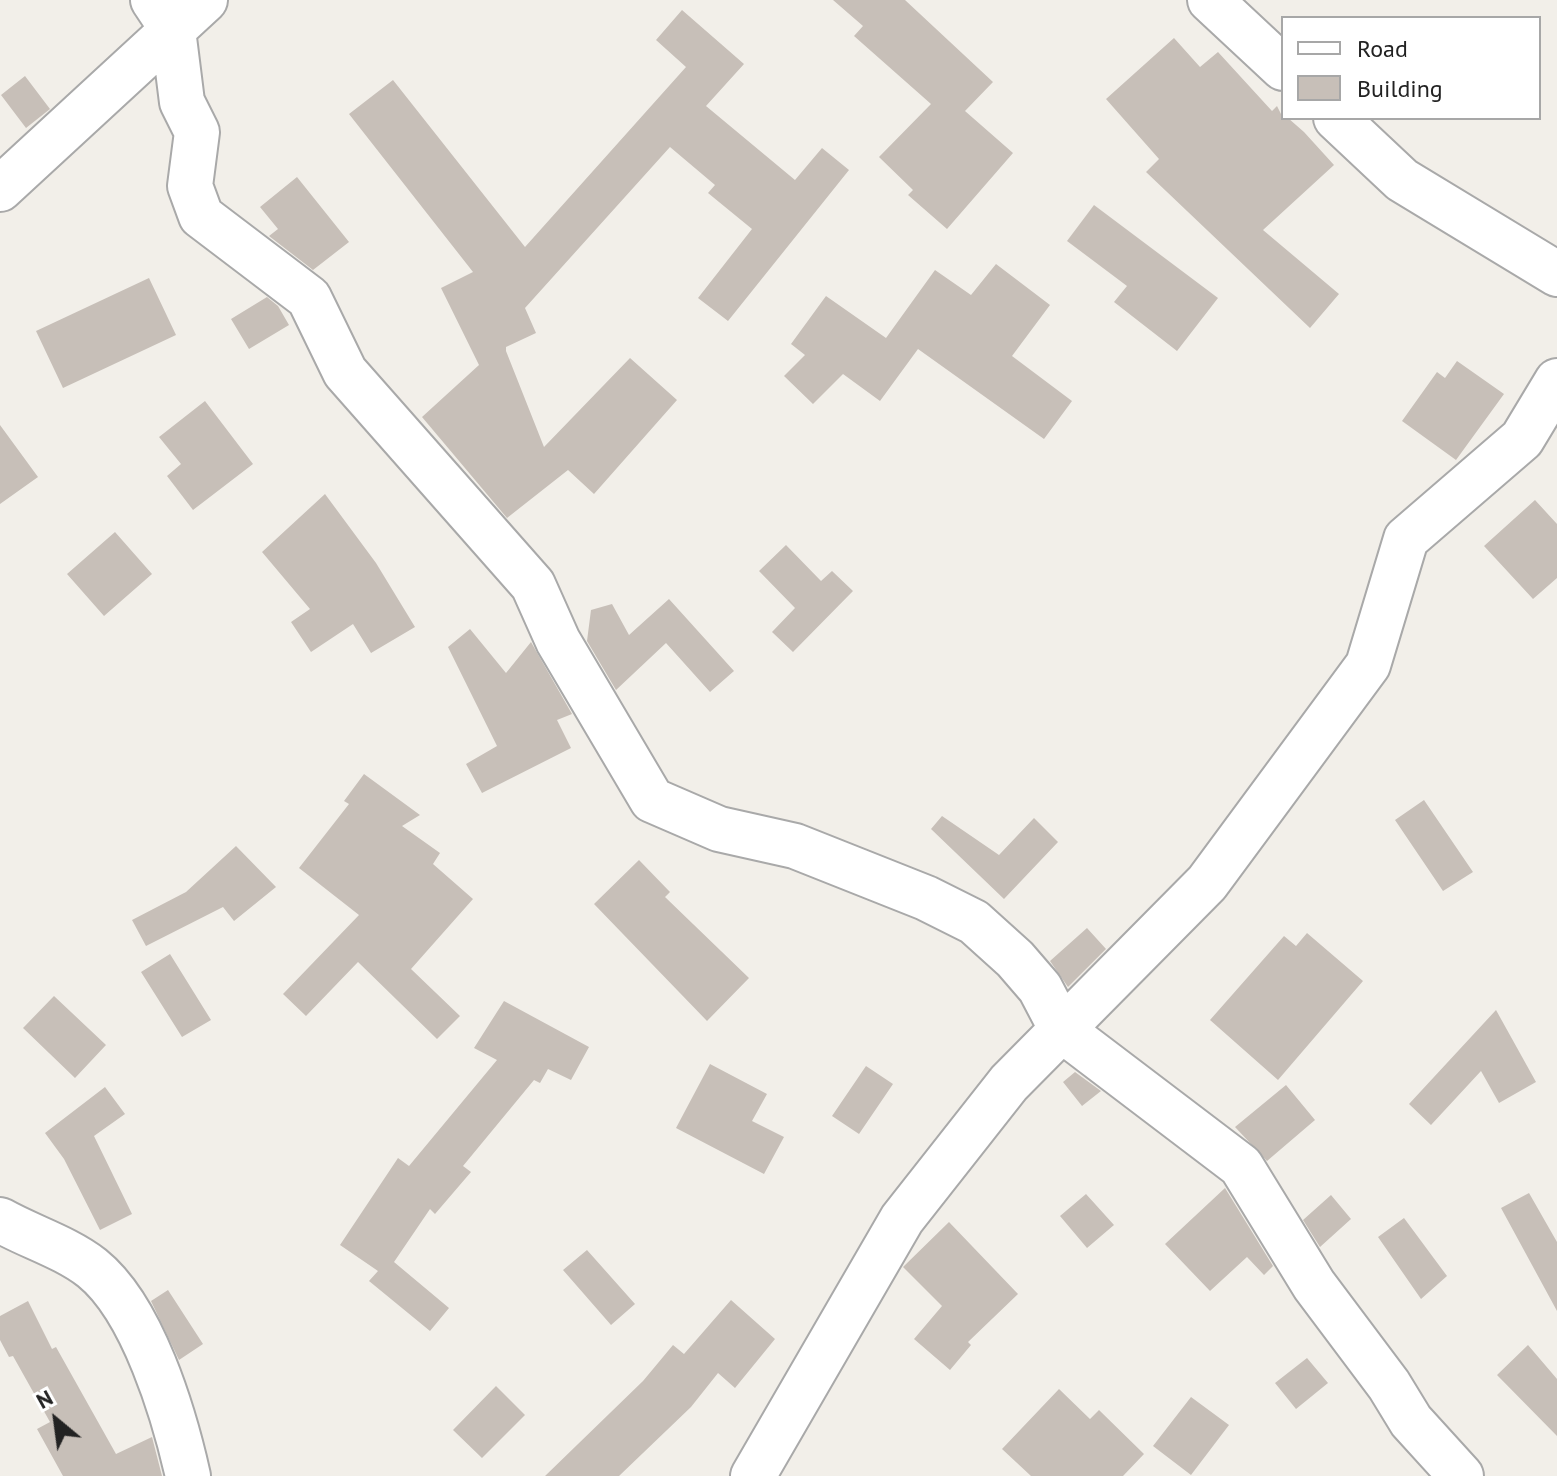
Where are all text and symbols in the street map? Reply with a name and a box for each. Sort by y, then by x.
legend [1281,16,1541,120]
text: Road [1357,33,1408,64]
text: Building [1357,73,1443,104]
north arrow [16,1380,96,1460]
text: N [31,1383,57,1415]

